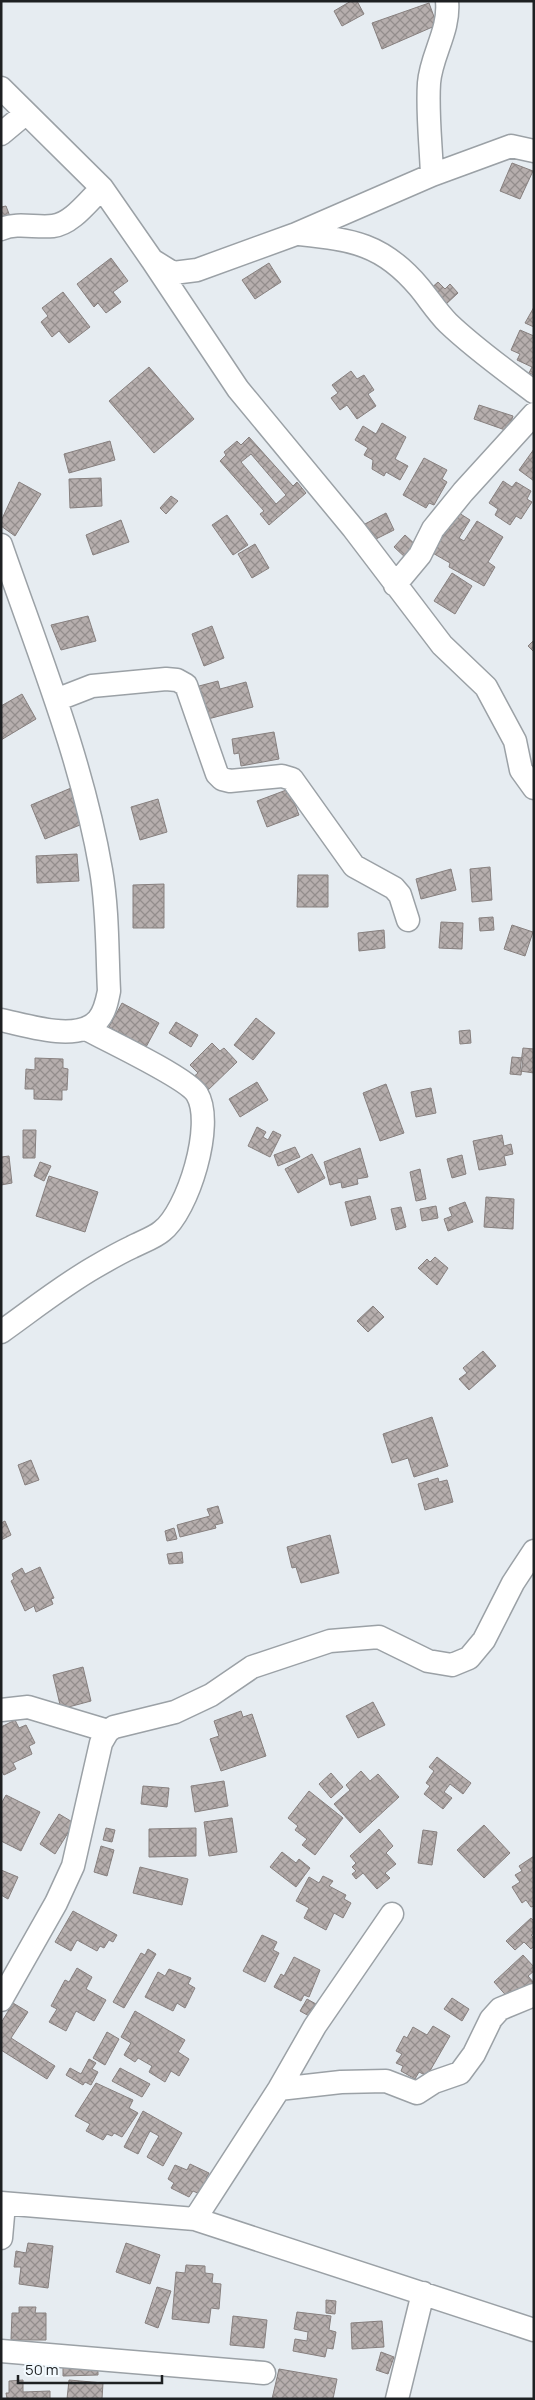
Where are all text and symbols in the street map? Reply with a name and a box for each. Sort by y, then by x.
scale bar [18,2352,161,2384]
text: 50 m [25,2359,59,2380]

